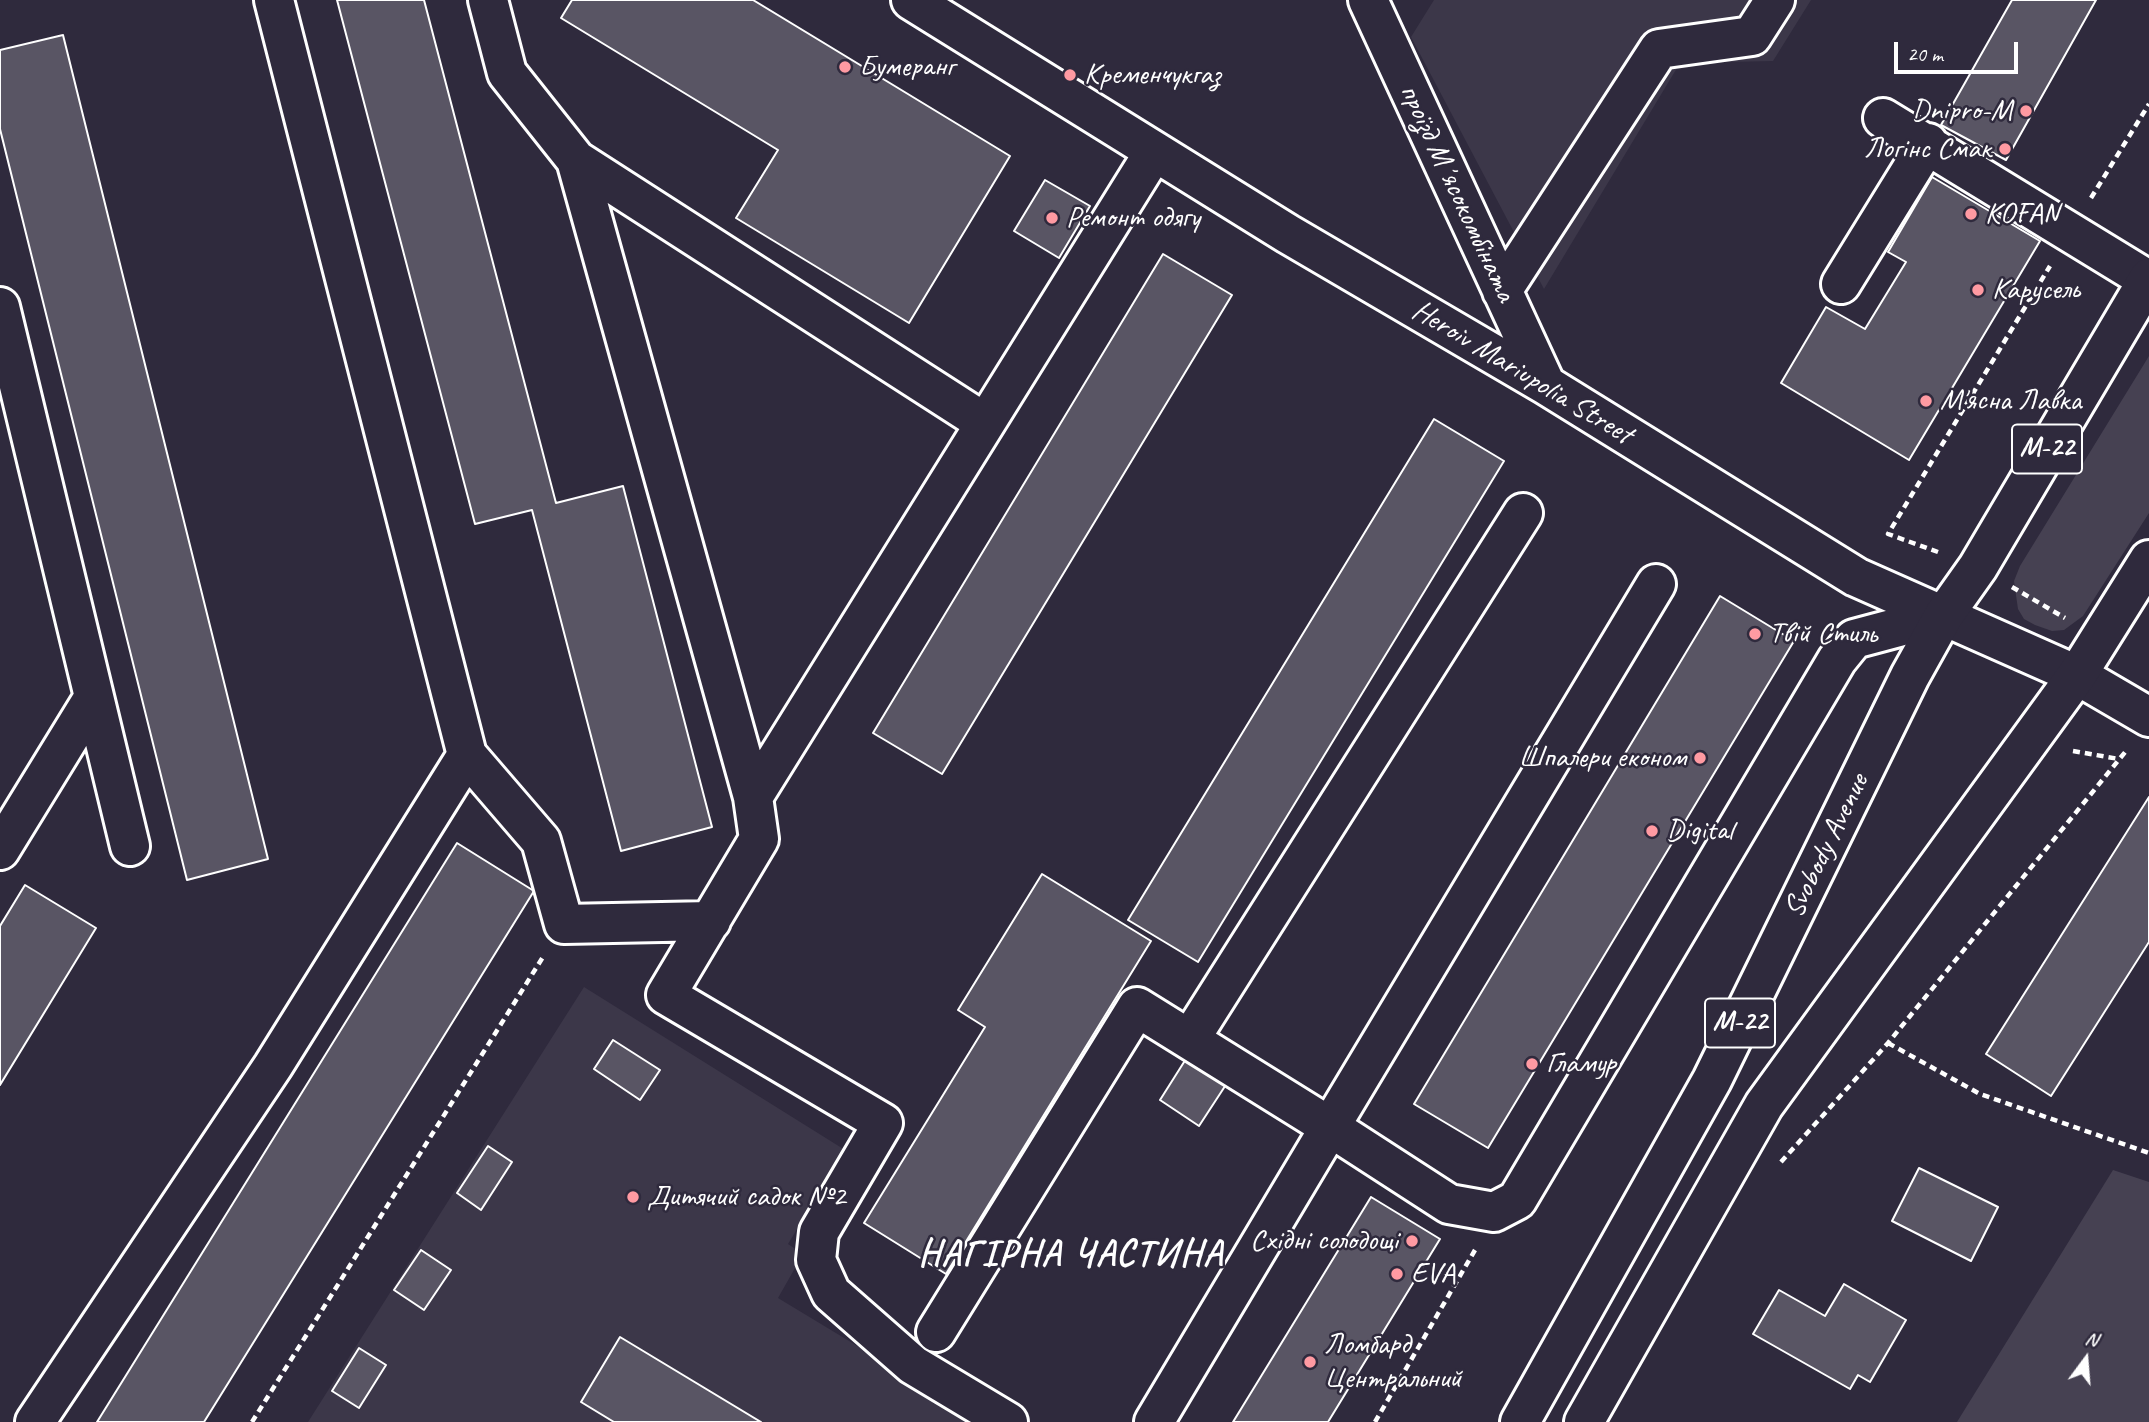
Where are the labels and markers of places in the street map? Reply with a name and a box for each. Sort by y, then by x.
place label: Бумеранг [859,49,954,85]
place label: Кременчукгаз [1084,57,1220,93]
marker: Бумеранг [837,59,853,75]
marker: Кременчукгаз [1062,67,1078,83]
place label: Dnipro-M [1911,93,2012,129]
marker: Dnipro-M [2018,103,2034,119]
place label: Логінс Смак [1864,131,1991,167]
marker: Логінс Смак [1997,141,2013,157]
place label: KOFAN [1985,196,2059,232]
place label: Ремонт одягу [1066,200,1200,236]
marker: KOFAN [1963,206,1979,222]
marker: Ремонт одягу [1044,210,1060,226]
place label: Карусель [1992,272,2080,308]
marker: Карусель [1970,282,1986,298]
place label: М'ясна Лавка [1940,383,2081,419]
marker: М'ясна Лавка [1918,393,1934,409]
place label: Твій Стиль [1769,616,1877,652]
marker: Твій Стиль [1747,626,1763,642]
place label: Шпалери економ [1518,740,1686,776]
marker: Шпалери економ [1692,750,1708,766]
place label: Digital [1666,813,1733,849]
marker: Digital [1644,823,1660,839]
place label: Гламур [1546,1046,1616,1082]
marker: Гламур [1524,1056,1540,1072]
place label: Дитячий садок №2 [647,1179,846,1215]
marker: Дитячий садок №2 [625,1189,641,1205]
place label: Східні солодощі [1250,1223,1398,1259]
marker: Східні солодощі [1404,1233,1420,1249]
place label: EVA [1411,1256,1455,1292]
marker: EVA [1389,1266,1405,1282]
place label: Ломбард Центральний [1324,1327,1462,1398]
marker: Ломбард Центральний [1302,1354,1318,1370]

